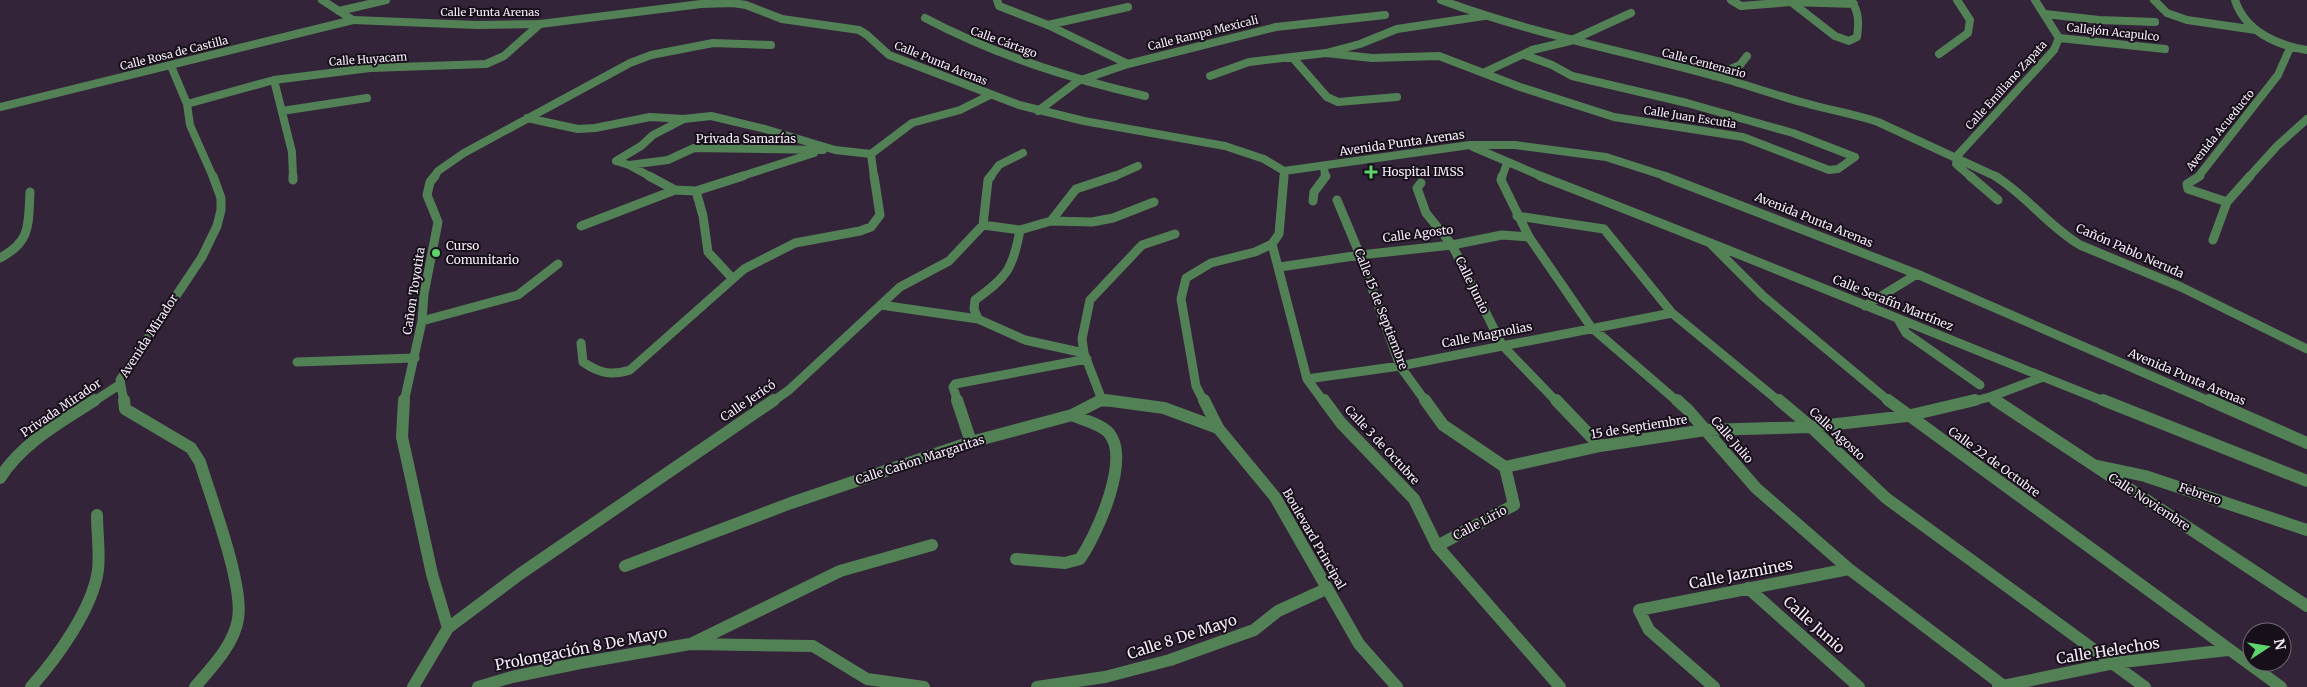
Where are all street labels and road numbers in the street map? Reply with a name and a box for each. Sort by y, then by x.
street label: Calle Punta Arenas [440,5,540,19]
street label: Calle Rampa Mexicali [1146,12,1260,53]
street label: Callejón Acapulco [2066,20,2161,44]
street label: Calle Cártago [969,23,1040,61]
street label: Calle Rosa de Castilla [119,33,230,73]
street label: Calle Punta Arenas [892,38,990,88]
street label: Calle Emiliano Zapata [1962,38,2050,132]
street label: Calle Centenario [1661,45,1748,81]
street label: Calle Huyacam [328,49,408,69]
street label: Avenida Acueducto [2182,86,2257,174]
street label: Calle Juan Escutia [1643,103,1737,131]
street label: Avenida Punta Arenas [1337,126,1466,159]
street label: Privada Samarías [696,131,796,146]
street label: Avenida Punta Arenas [1752,189,1876,250]
street label: Cañón Pablo Neruda [2074,220,2187,281]
street label: Calle Agosto [1382,222,1454,245]
street label: Cañon Toyotita [399,245,428,336]
street label: Calle 15 de Septiembre [1351,246,1411,371]
street label: Calle Junio [1452,254,1493,316]
street label: Calle Serafín Martínez [1831,271,1956,334]
street label: Avenida Mirador [116,291,181,381]
street label: Calle Magnolias [1441,318,1533,351]
street label: Avenida Punta Arenas [2125,345,2248,408]
street label: Privada Mirador [18,375,104,440]
street label: Calle Jericó [717,377,778,425]
street label: Calle 3 de Octubre [1342,402,1423,487]
street label: Calle Agosto [1806,404,1868,463]
street label: 15 de Septiembre [1590,411,1688,442]
street label: Calle Julio [1708,413,1757,466]
street label: Calle 22 de Octubre [1945,423,2043,500]
street label: Calle Cañon Margaritas [854,432,986,487]
street label: Calle Noviembre [2106,470,2193,534]
street label: Febrero [2177,479,2223,508]
street label: Boulevard Principal [1280,486,1349,592]
street label: Calle Lirio [1450,502,1509,543]
street label: Calle Jazmines [1687,554,1794,593]
street label: Calle Junio [1780,592,1849,657]
street label: Calle 8 De Mayo [1125,610,1239,663]
street label: Prolongación 8 De Mayo [493,622,669,675]
street label: Calle Helechos [2055,633,2161,668]

